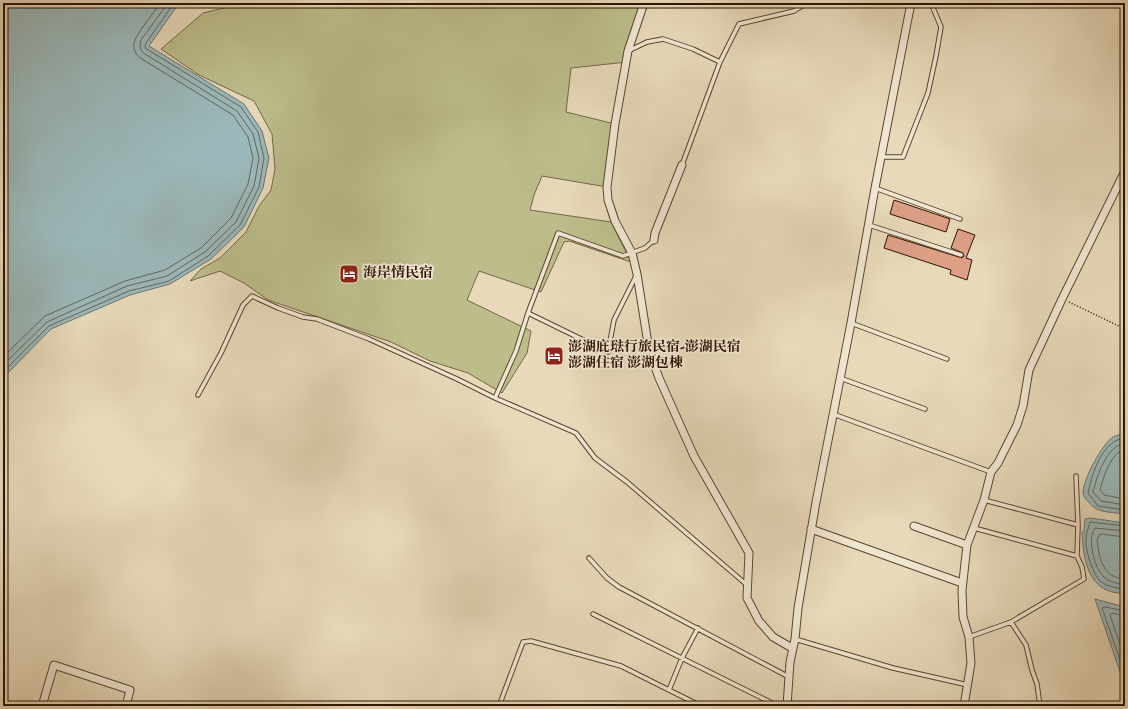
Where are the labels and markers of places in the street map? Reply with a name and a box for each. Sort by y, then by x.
hotel icon: 海岸情民宿 [338,263,360,285]
place label: 海岸情民宿 [363,264,433,284]
place label: 澎湖庇琺行旅民宿-澎湖民宿 澎湖住宿 澎湖包棟 [568,338,741,374]
hotel icon: 澎湖庇琺行旅民宿-澎湖民宿 澎湖住宿 澎湖包棟 [543,345,565,367]

